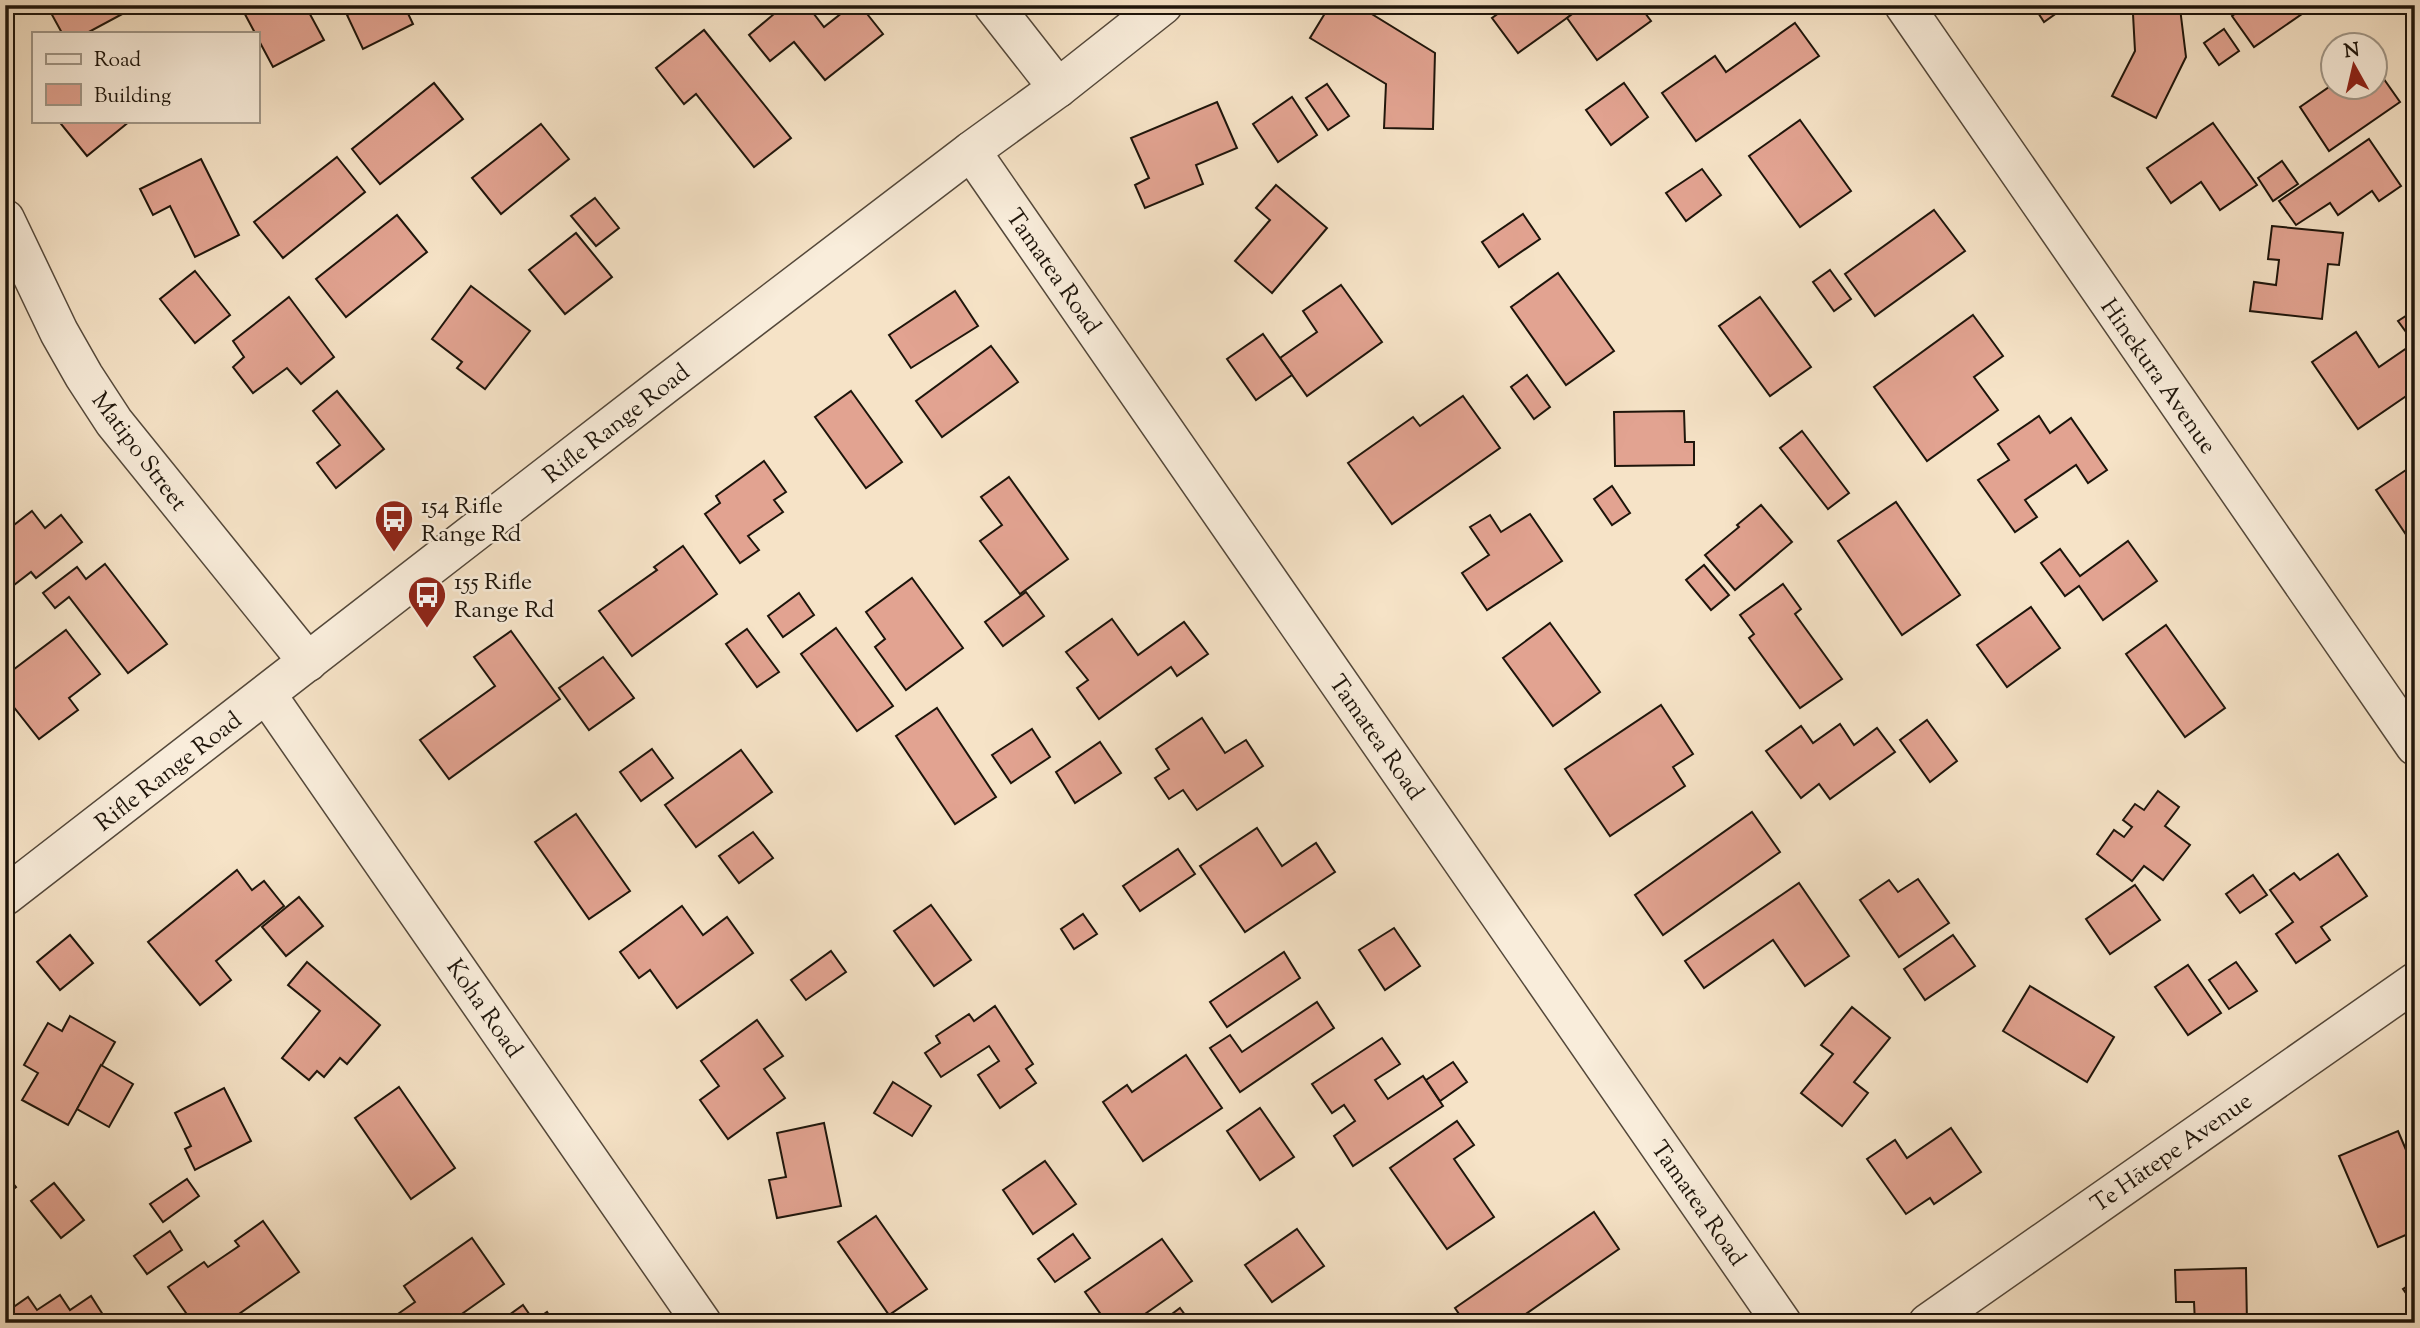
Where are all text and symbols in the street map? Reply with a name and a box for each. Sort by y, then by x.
legend [32,32,259,122]
north arrow [2318,32,2388,102]
text: N [2343,37,2361,66]
text: Road [94,46,141,76]
text: Building [94,82,171,112]
street label: Tamatea Road [997,203,1108,342]
street label: Hinekura Avenue [2091,293,2224,462]
street label: Rifle Range Road [537,356,698,493]
street label: Matipo Street [82,386,195,519]
place label: 154 Rifle Range Rd [421,490,522,552]
bus stop icon: 154 Rifle Range Rd [373,498,415,553]
place label: 155 Rifle Range Rd [454,566,555,628]
bus stop icon: 155 Rifle Range Rd [406,574,448,629]
street label: Tamatea Road [1320,669,1431,808]
street label: Rifle Range Road [89,704,250,841]
street label: Koha Road [437,953,530,1066]
street label: Te Hātepe Avenue [2085,1085,2260,1222]
street label: Tamatea Road [1642,1135,1753,1274]

